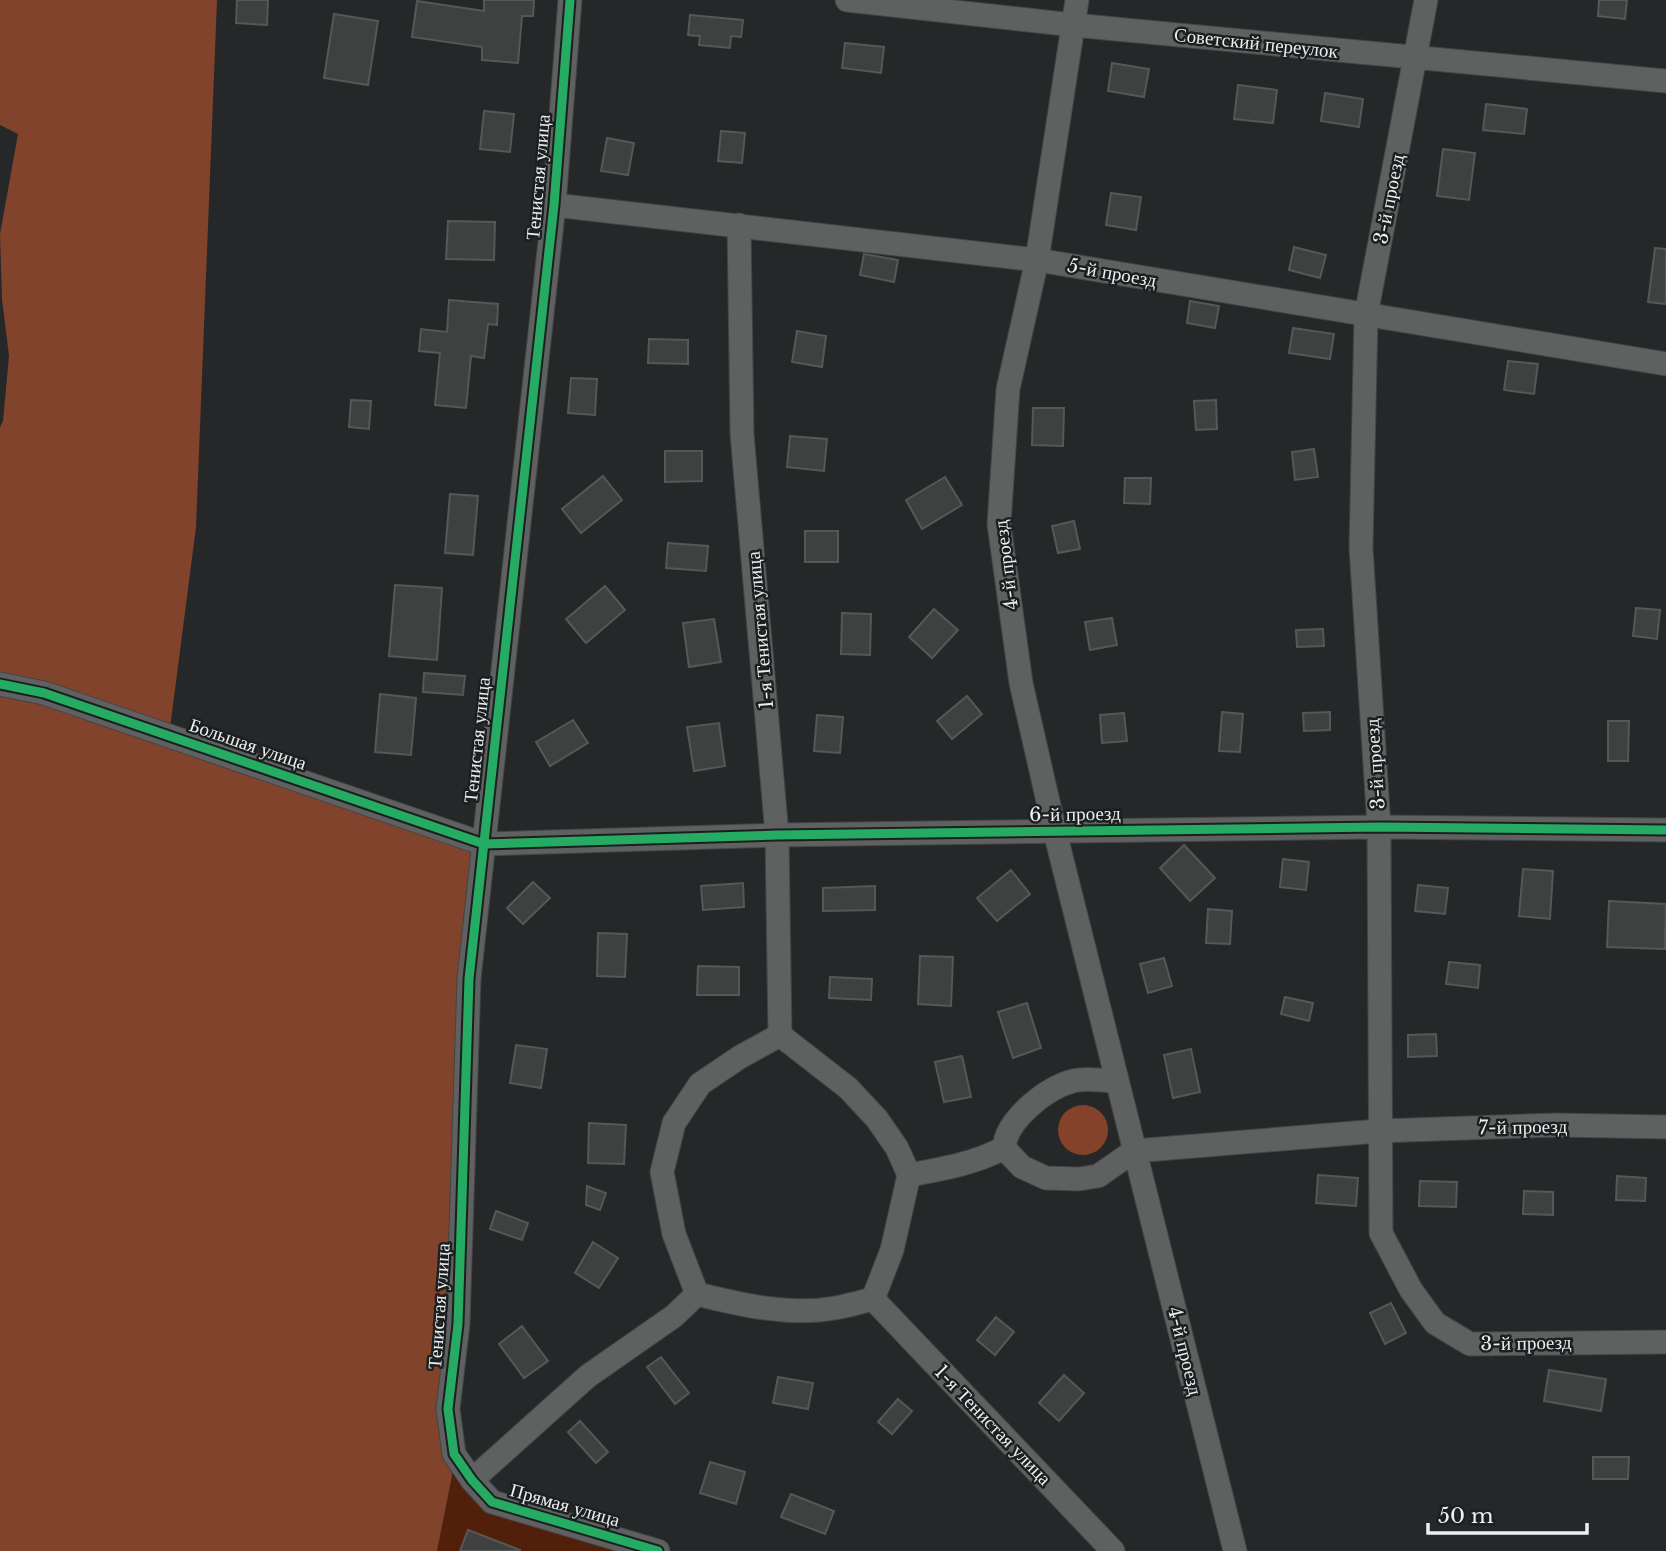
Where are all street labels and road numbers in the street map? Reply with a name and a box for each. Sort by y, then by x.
street label: Советский переулок [1173,23,1340,63]
street label: Тенистая улица [521,113,555,241]
street label: 3-й проезд [1369,152,1409,246]
street label: 5-й проезд [1066,254,1159,292]
street label: 4-й проезд [989,518,1023,611]
street label: 1-я Тенистая улица [742,550,778,710]
street label: Тенистая улица [459,676,495,804]
street label: Большая улица [186,713,310,775]
street label: 3-й проезд [1360,717,1390,810]
street label: 6-й проезд [1029,802,1121,826]
street label: 7-й проезд [1479,1115,1568,1139]
street label: Тенистая улица [423,1242,455,1370]
street label: 4-й проезд [1163,1304,1207,1398]
street label: 3-й проезд [1480,1331,1572,1355]
street label: 1-я Тенистая улица [930,1360,1056,1490]
street label: Прямая улица [507,1478,623,1532]

